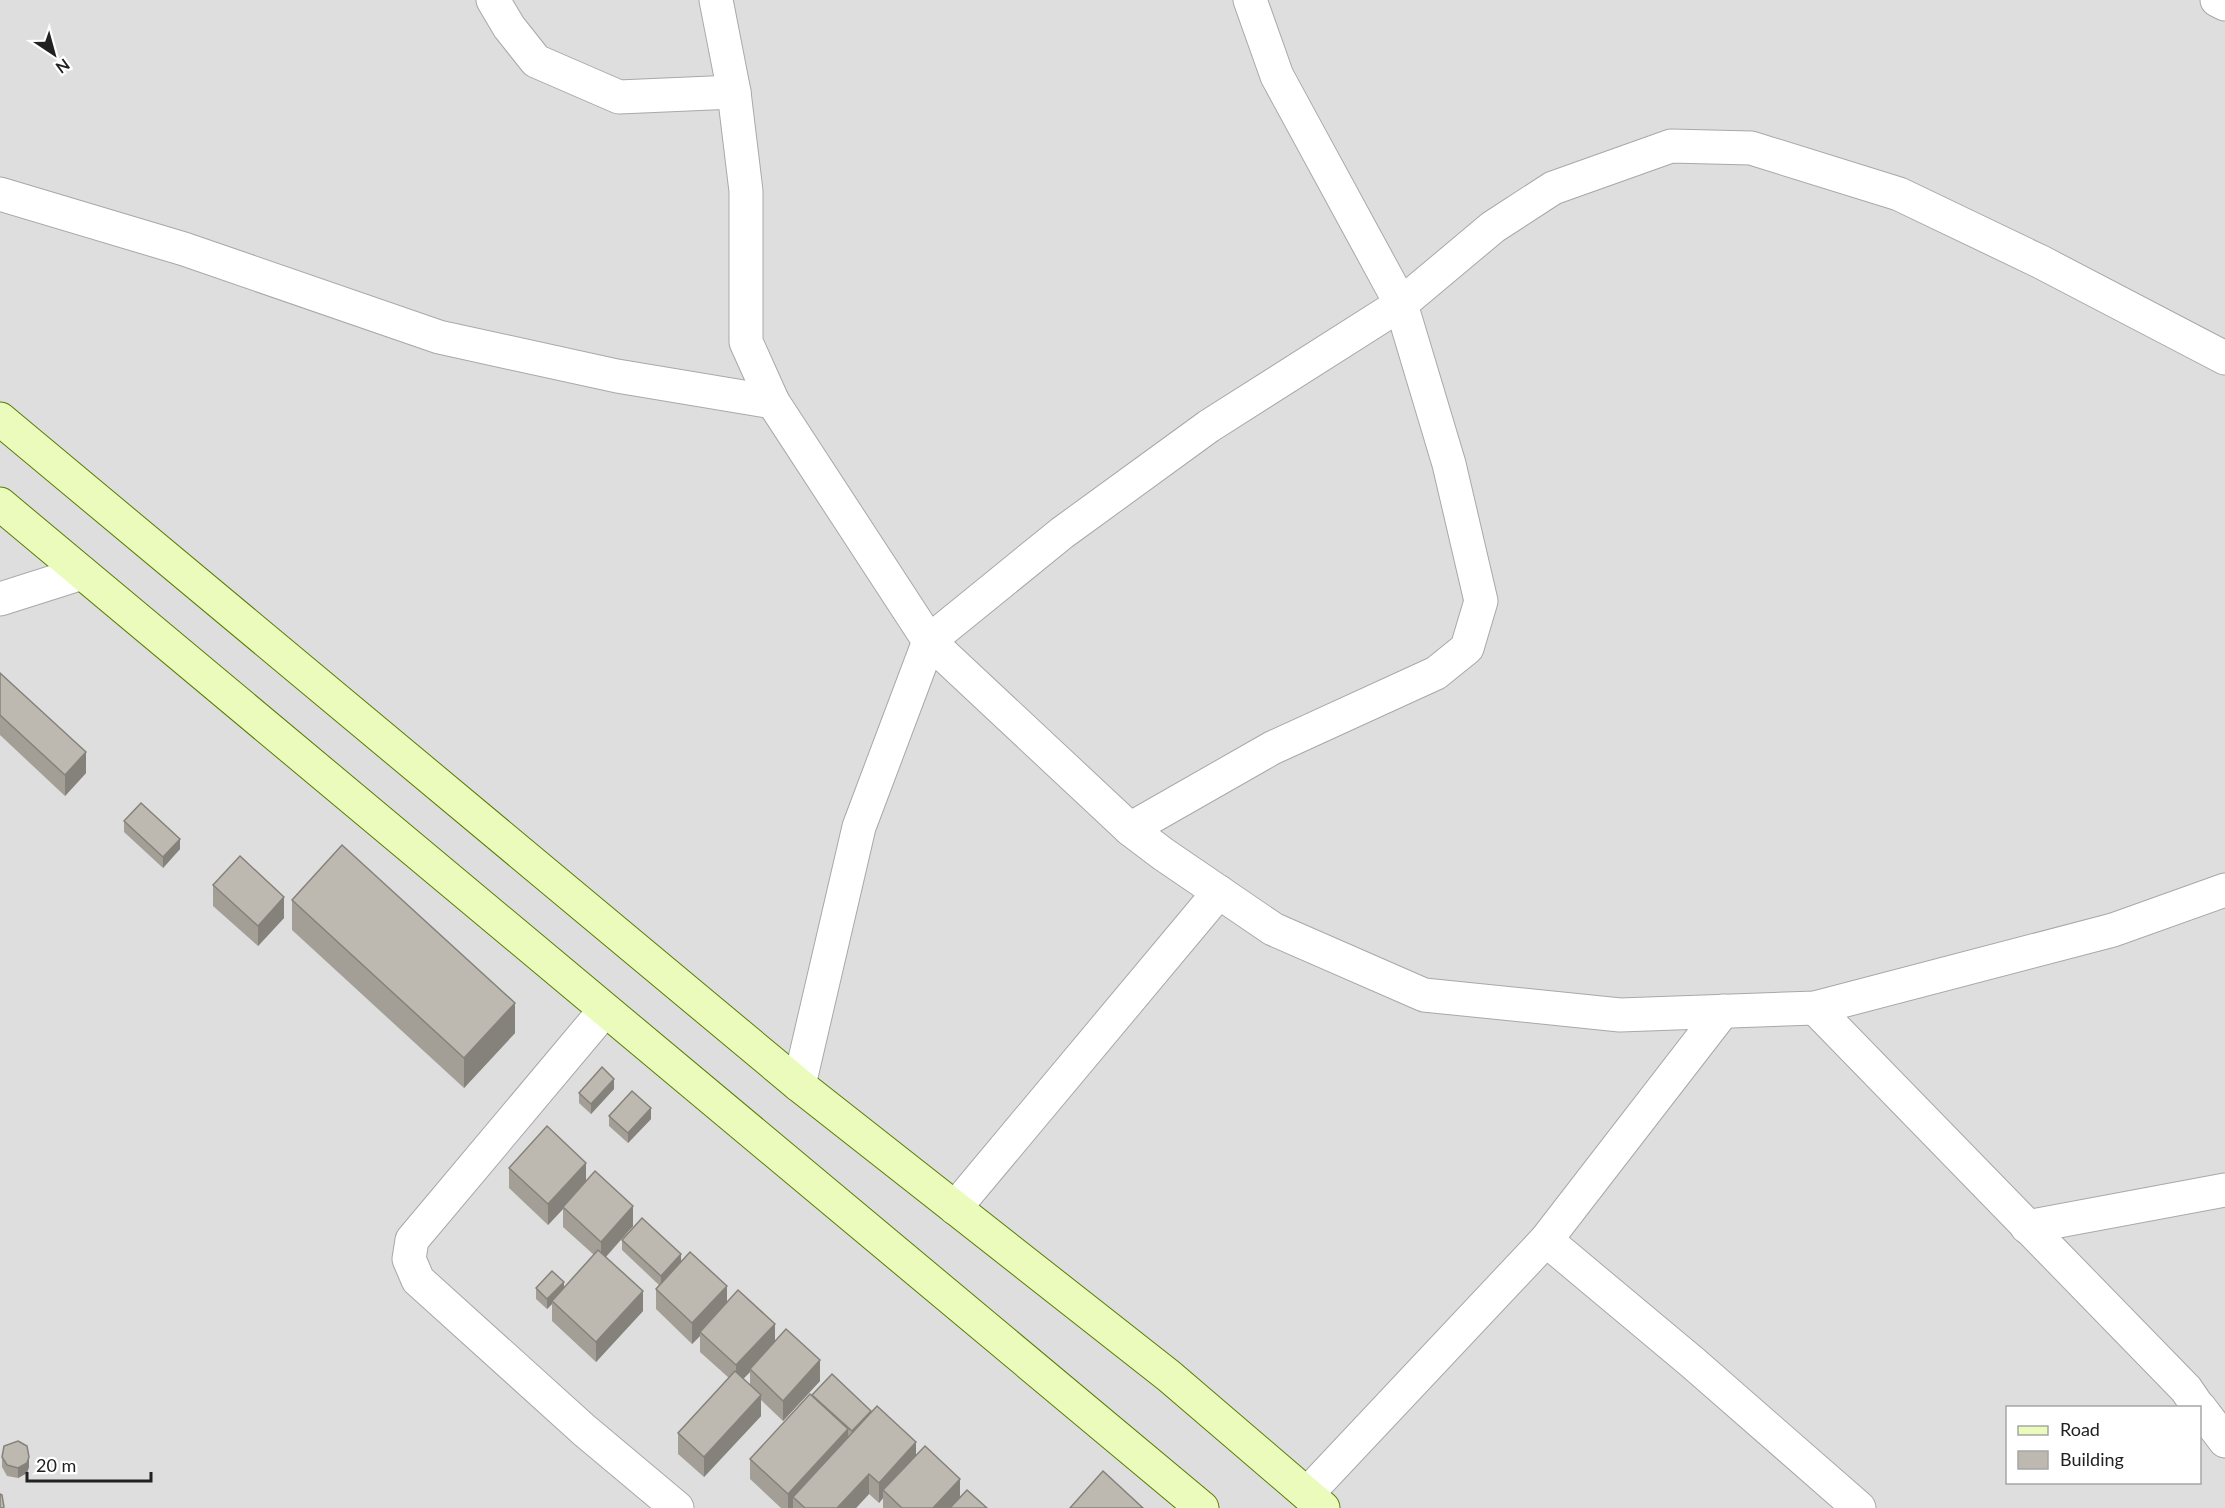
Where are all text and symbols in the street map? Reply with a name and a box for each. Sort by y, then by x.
north arrow [24,24,84,84]
text: N [53,55,74,78]
legend [2006,1406,2201,1484]
text: Road [2060,1418,2100,1440]
scale bar [27,1445,152,1483]
text: Building [2060,1448,2124,1470]
text: 20 m [36,1454,76,1476]

